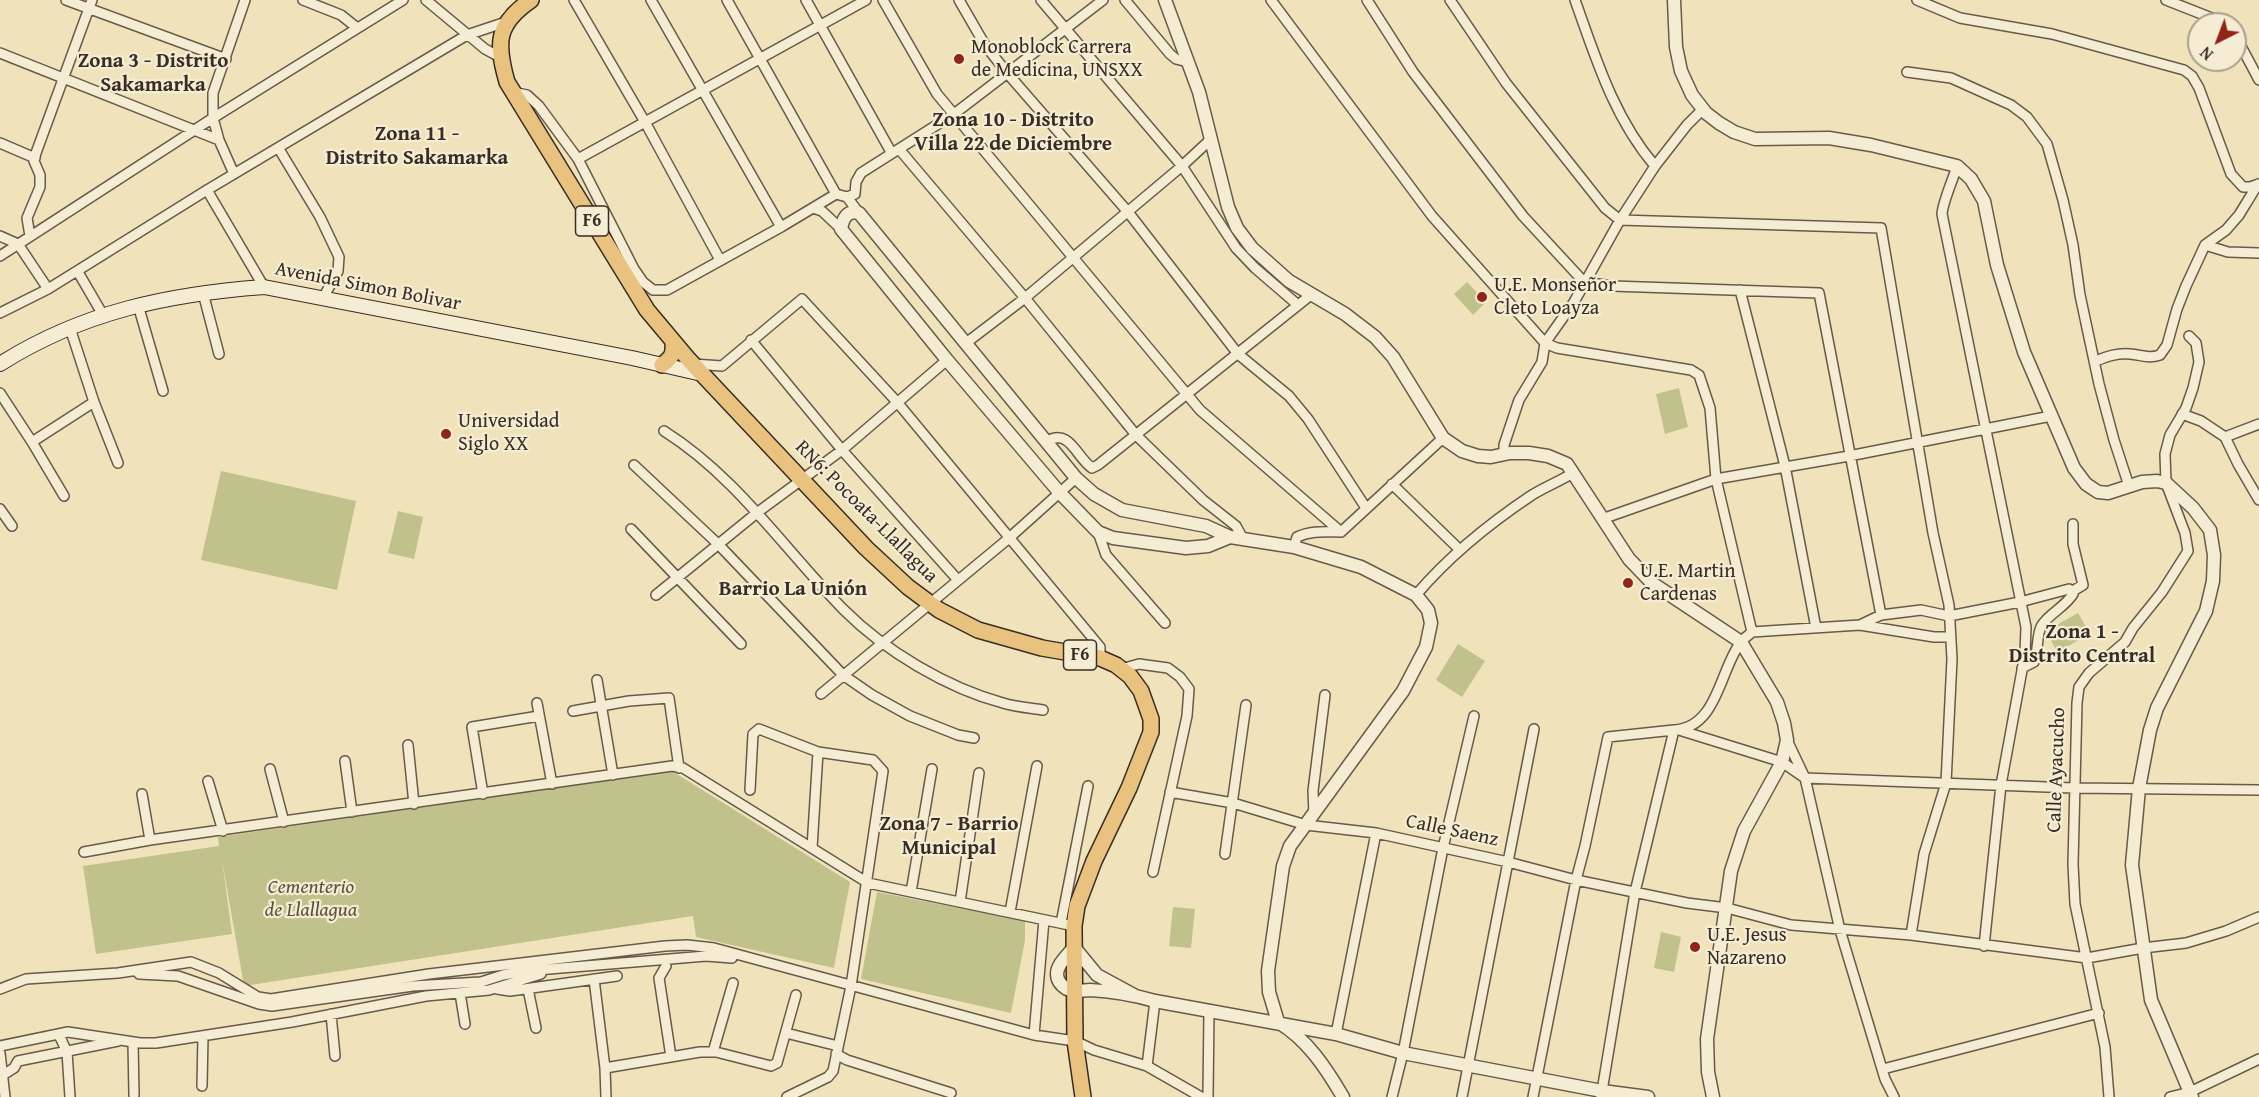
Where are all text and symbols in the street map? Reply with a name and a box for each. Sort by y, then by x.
north arrow [2187,12,2247,72]
place label: Monoblock Carrera de Medicina, UNSXX [971,36,1143,83]
text: N [2194,41,2218,66]
district label: Zona 3 - Distrito Sakamarka [78,49,228,99]
marker: Monoblock Carrera de Medicina, UNSXX [952,52,966,66]
district label: Zona 10 - Distrito Villa 22 de Diciembre [914,108,1112,158]
district label: Zona 11 - Distrito Sakamarka [326,122,508,172]
road number: F6 [576,206,608,236]
street label: Avenida Simon Bolivar [273,257,463,317]
place label: U.E. Monseñor Cleto Loayza [1494,274,1616,321]
marker: U.E. Monseñor Cleto Loayza [1475,290,1489,304]
place label: Universidad Siglo XX [458,410,559,457]
marker: Universidad Siglo XX [439,427,453,441]
street label: RN6: Pocoata-Llallagua [790,436,942,588]
place label: U.E. Martin Cardenas [1640,560,1735,607]
marker: U.E. Martin Cardenas [1621,576,1635,590]
district label: Barrio La Unión [719,577,867,603]
district label: Zona 1 - Distrito Central [2009,620,2155,670]
road number: F6 [1064,640,1096,670]
street label: Calle Ayacucho [2043,707,2071,833]
street label: Calle Saenz [1404,809,1500,853]
district label: Zona 7 - Barrio Municipal [879,812,1019,862]
park label: Cementerio de Llallagua [265,876,357,923]
place label: U.E. Jesus Nazareno [1707,924,1787,971]
marker: U.E. Jesus Nazareno [1688,940,1702,954]

